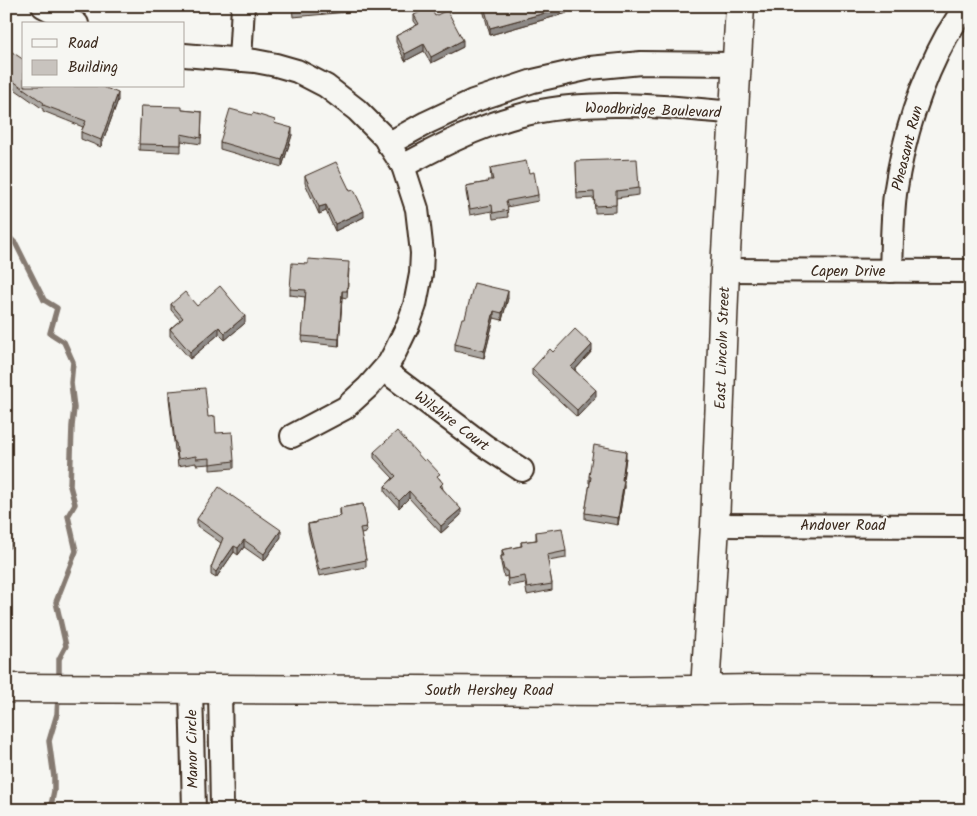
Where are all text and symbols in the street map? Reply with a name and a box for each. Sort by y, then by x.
legend [22,22,185,88]
text: Road [68,32,99,56]
text: Building [68,56,118,80]
street label: Woodbridge Boulevard [584,97,722,125]
street label: Pheasant Run [886,103,930,193]
street label: Capen Drive [810,260,886,284]
street label: East Lincoln Street [709,286,737,410]
street label: Wilshire Court [409,386,494,458]
street label: Andover Road [800,514,886,538]
street label: South Hershey Road [425,679,553,703]
street label: Manor Circle [180,709,206,789]

